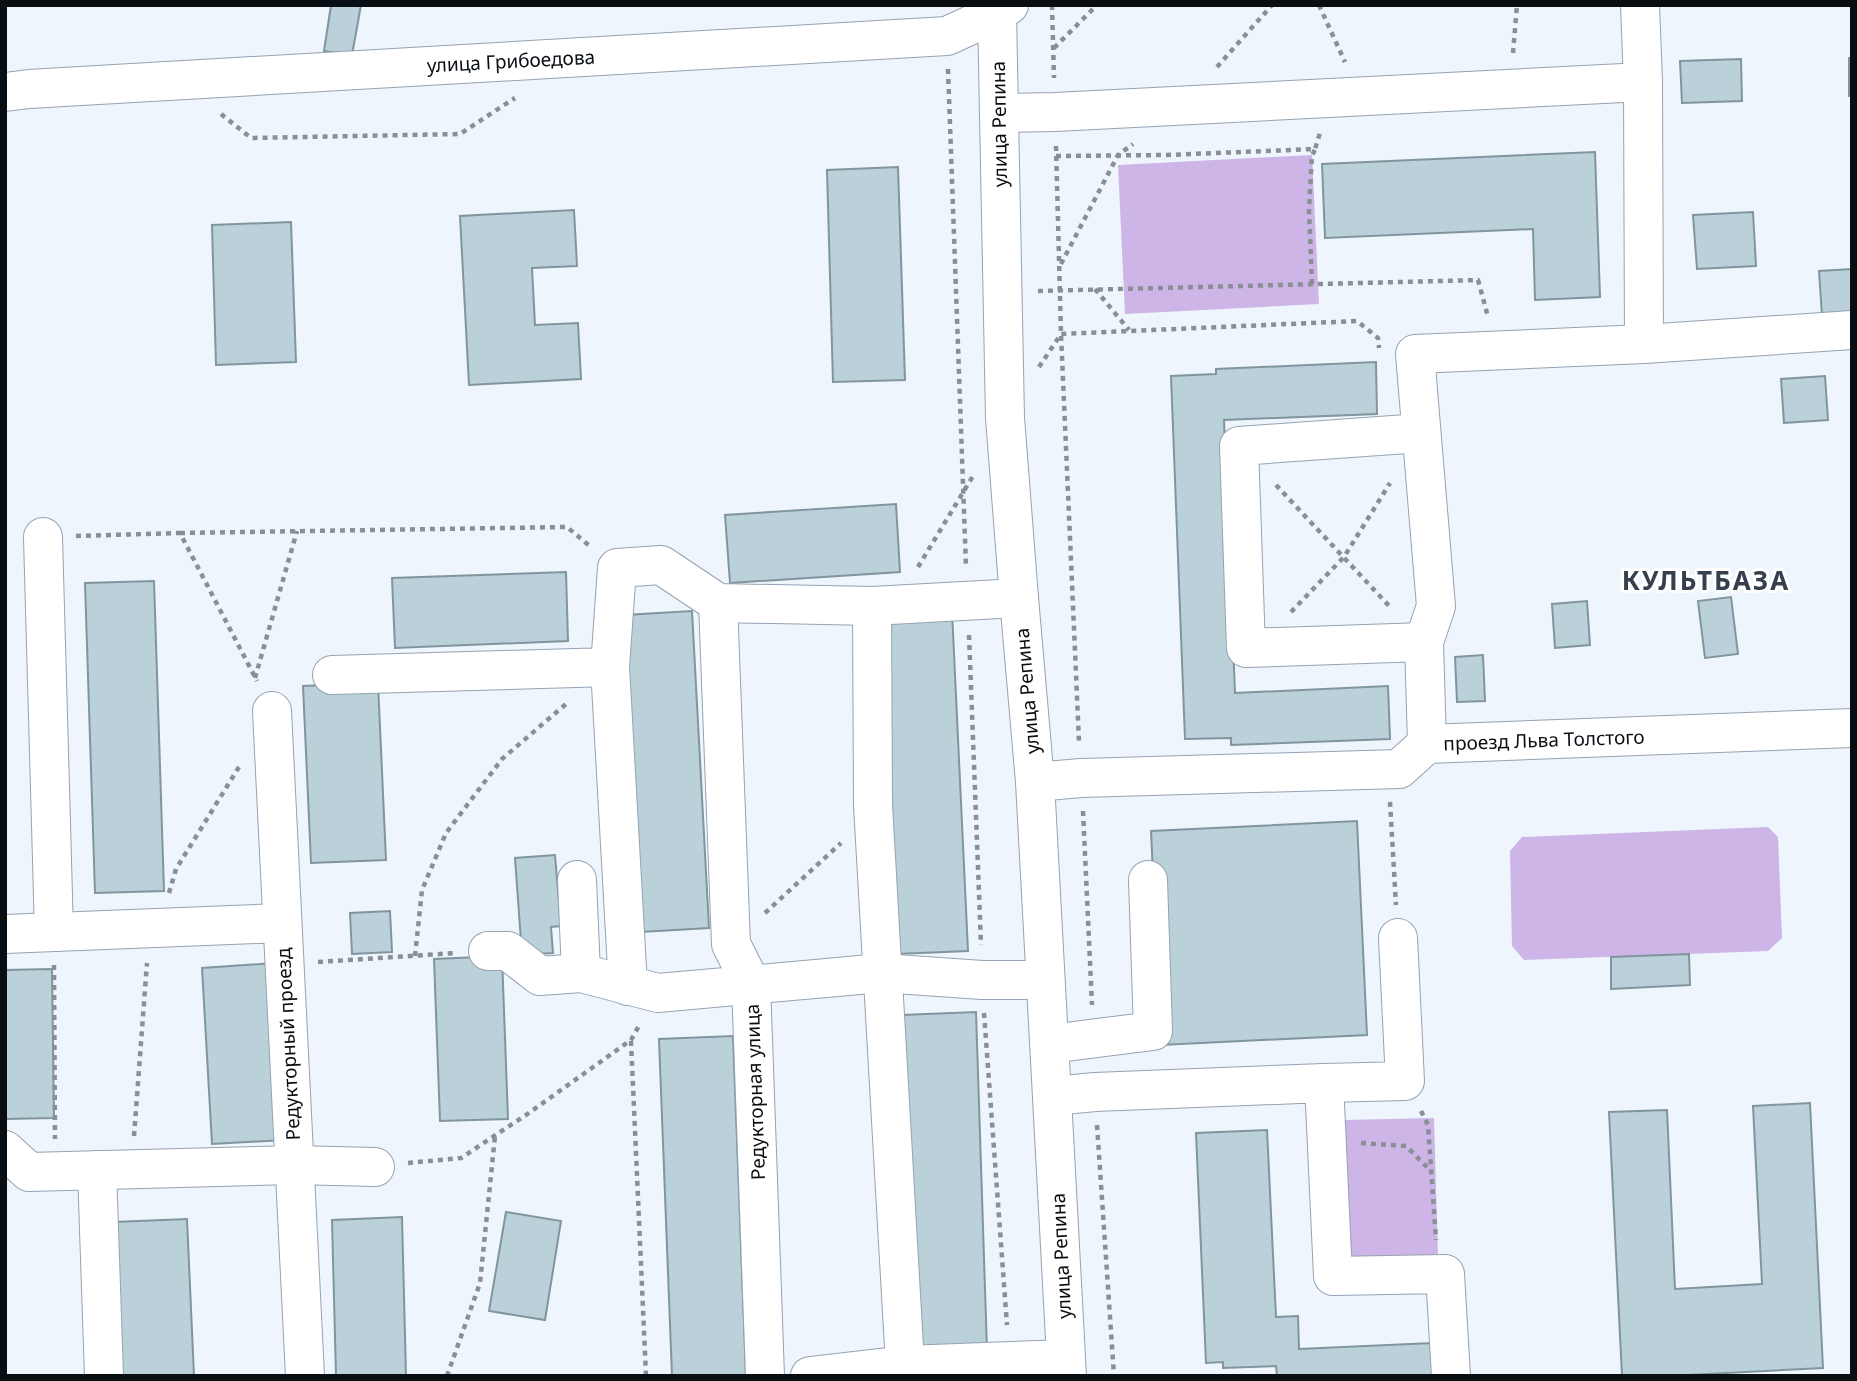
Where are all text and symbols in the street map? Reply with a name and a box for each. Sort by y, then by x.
street label: улица Грибоедова [426,44,596,78]
street label: улица Репина [985,61,1013,187]
district label: КУЛЬТБАЗА [1622,562,1790,598]
street label: улица Репина [1009,627,1045,755]
street label: проезд Льва Толстого [1443,723,1645,757]
street label: Редукторный проезд [270,947,306,1141]
street label: Редукторная улица [739,1003,771,1181]
street label: улица Репина [1045,1192,1077,1320]

